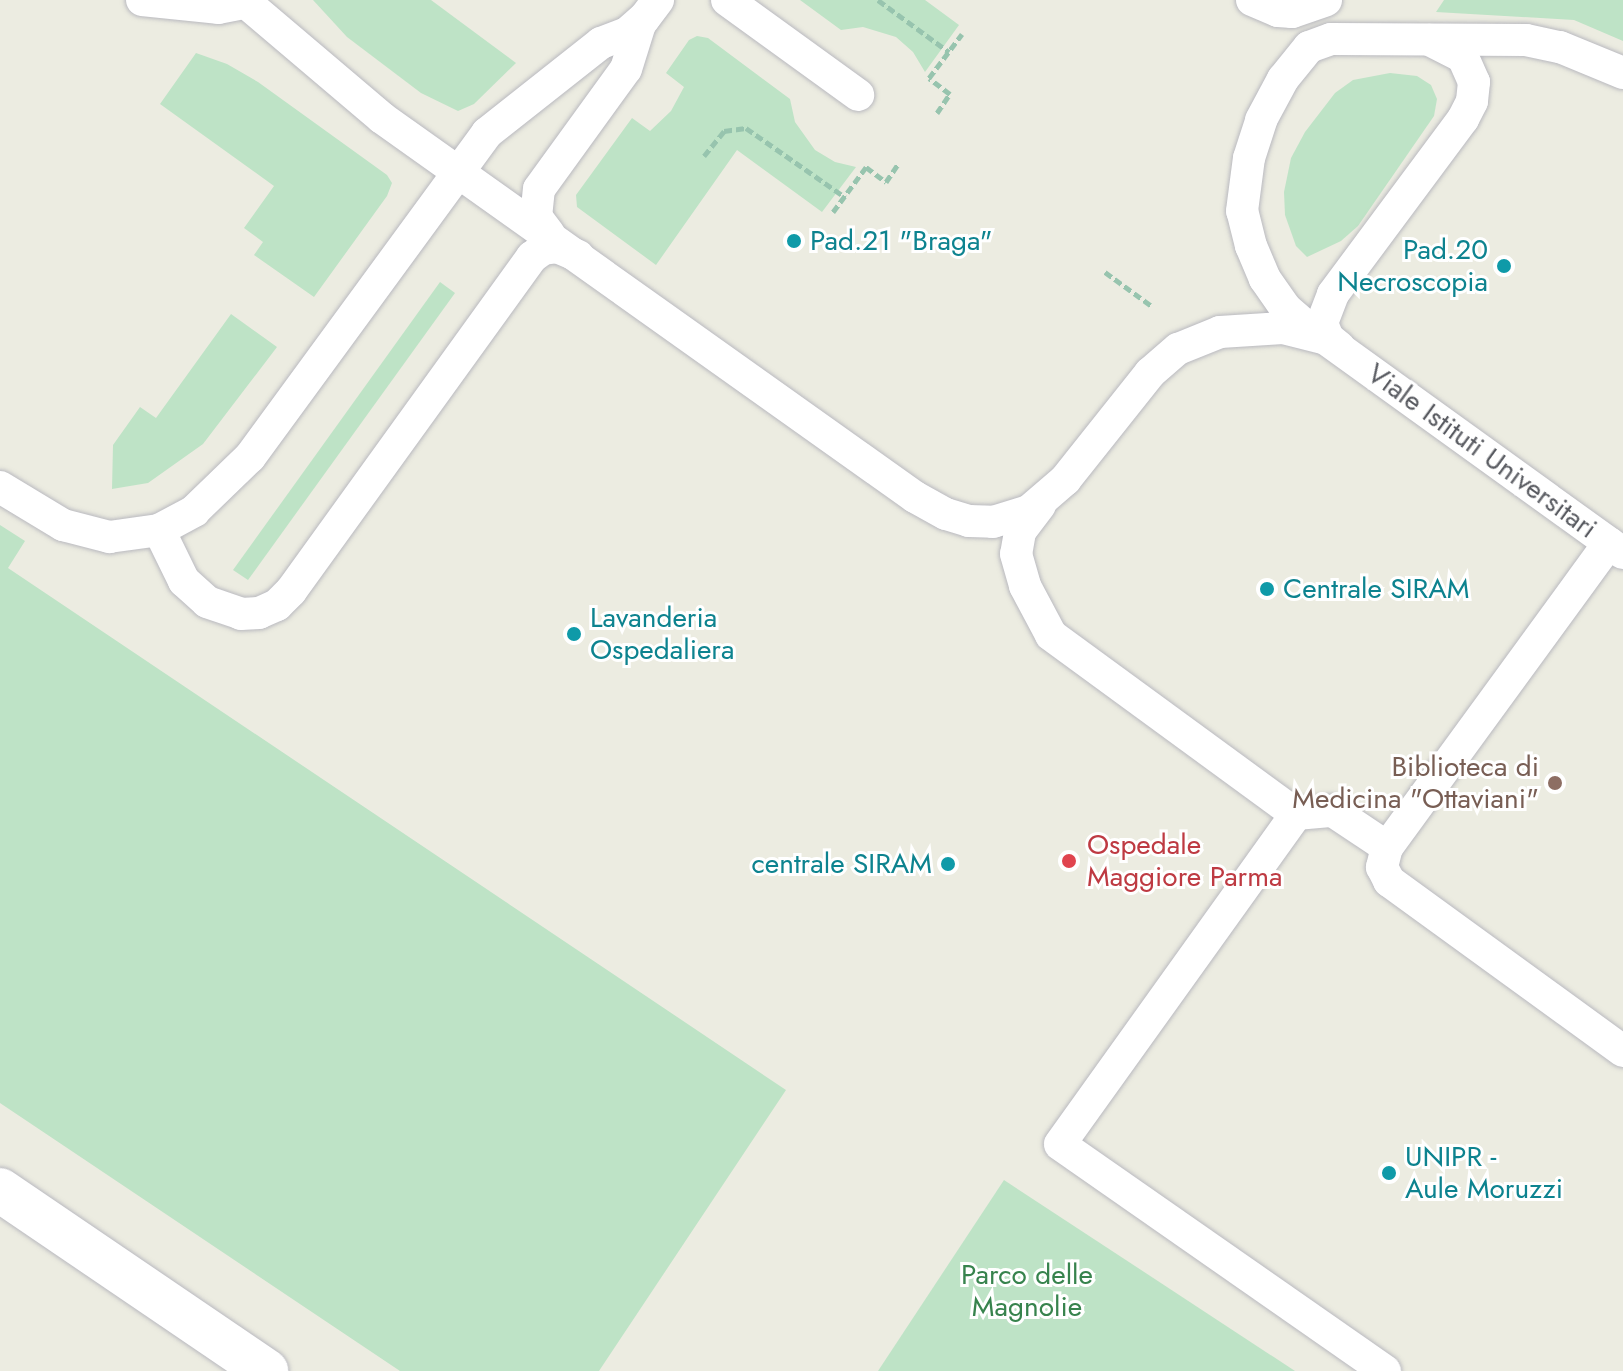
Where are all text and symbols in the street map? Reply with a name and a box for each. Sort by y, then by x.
place label: Pad.21 "Braga" [810,224,993,258]
marker: Pad.21 "Braga" [785,232,803,250]
place label: Pad.20 Necroscopia [1337,233,1488,299]
marker: Pad.20 Necroscopia [1495,257,1513,275]
street label: Viale Istituti Universitari [1361,356,1603,546]
place label: Centrale SIRAM [1283,572,1469,606]
marker: Centrale SIRAM [1258,580,1276,598]
place label: Lavanderia Ospedaliera [590,601,734,667]
marker: Lavanderia Ospedaliera [565,625,583,643]
place label: Biblioteca di Medicina "Ottaviani" [1292,750,1539,816]
marker: Biblioteca di Medicina "Ottaviani" [1546,774,1564,792]
place label: Ospedale Maggiore Parma [1087,828,1283,894]
place label: centrale SIRAM [751,847,932,881]
marker: Ospedale Maggiore Parma [1058,850,1080,872]
marker: centrale SIRAM [939,855,957,873]
place label: UNIPR - Aule Moruzzi [1405,1140,1563,1206]
marker: UNIPR - Aule Moruzzi [1380,1164,1398,1182]
park label: Parco delle Magnolie [961,1258,1093,1324]

